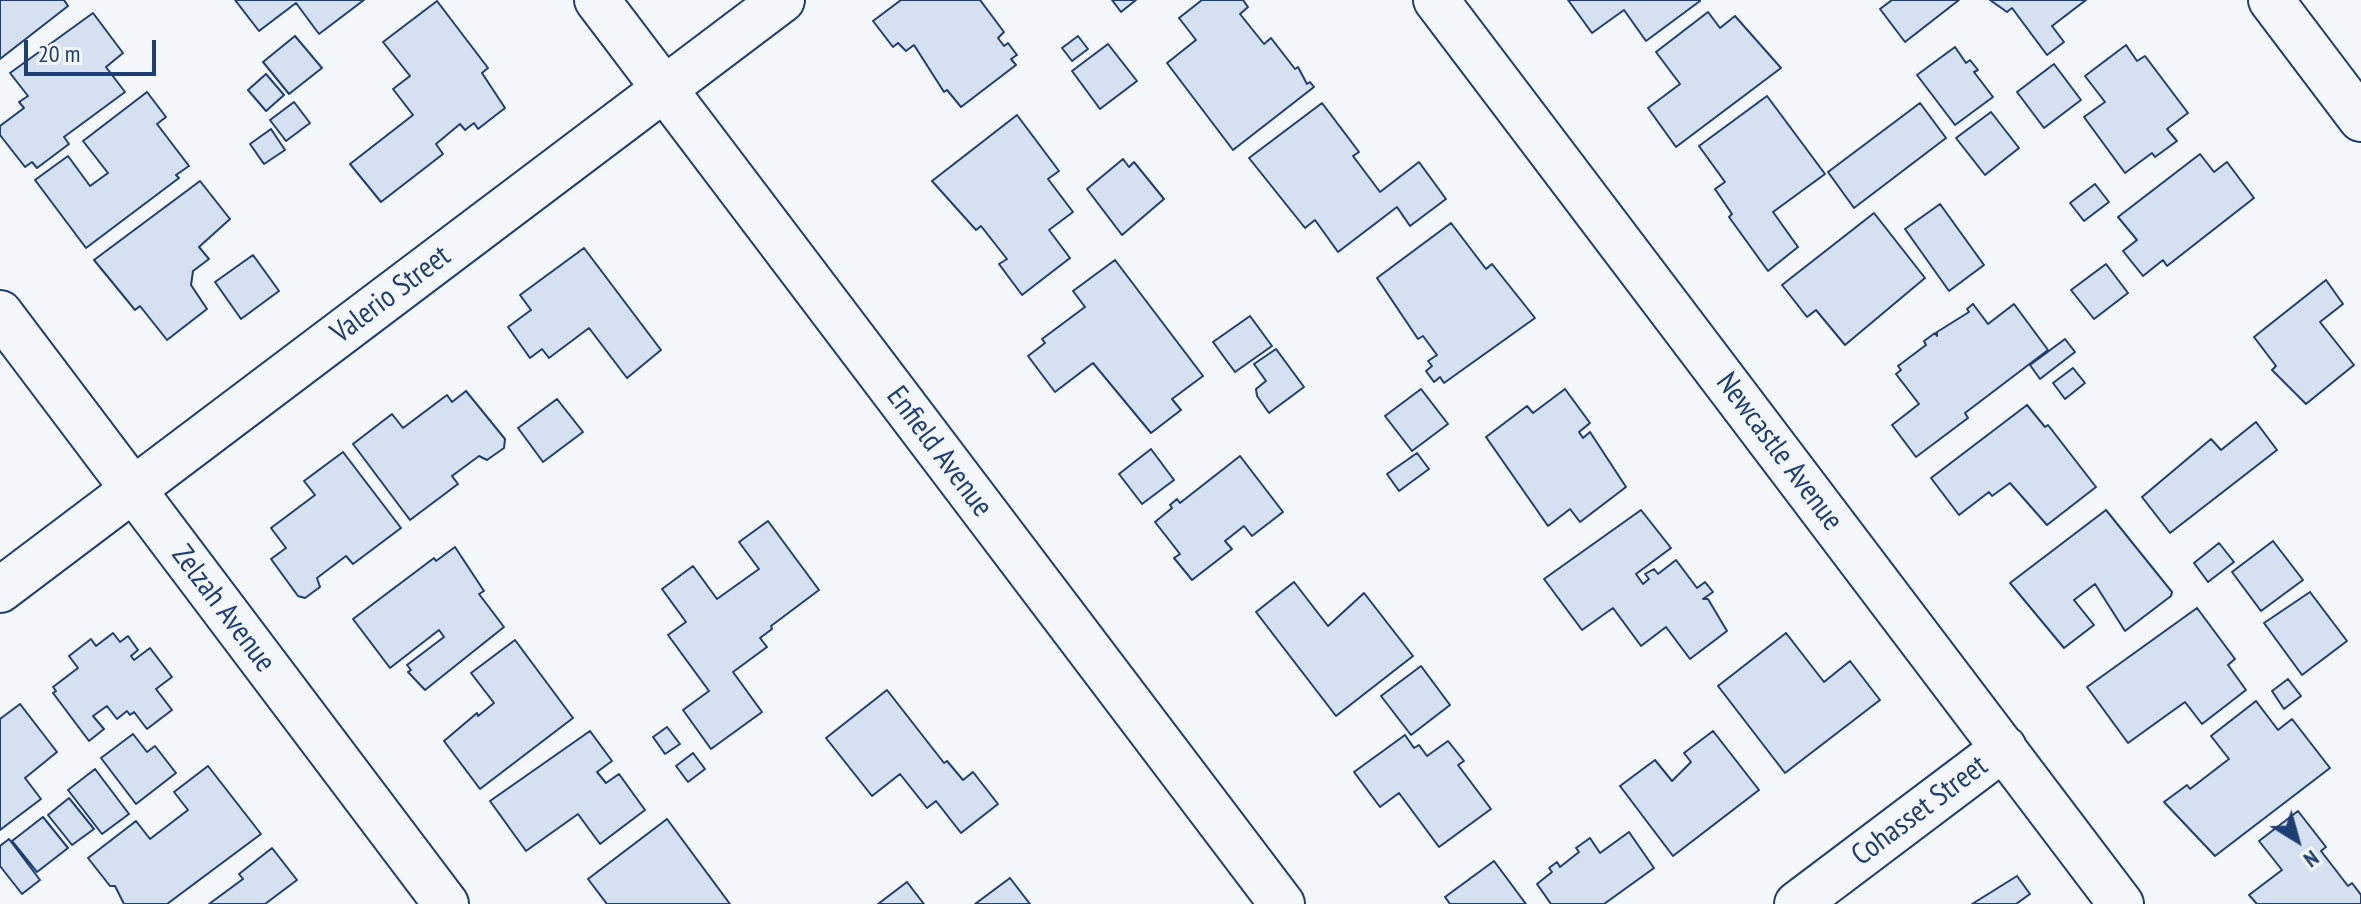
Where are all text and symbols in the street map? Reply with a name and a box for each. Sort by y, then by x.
scale bar [28,24,160,74]
text: 20 m [38,38,80,69]
street label: Valerio Street [324,238,458,352]
street label: Newcastle Avenue [1708,366,1850,538]
street label: Enfield Avenue [878,380,1000,524]
street label: Zelzah Avenue [164,538,282,680]
street label: Cohasset Street [1845,748,1995,874]
north arrow [2257,800,2337,880]
text: N [2298,844,2325,874]

